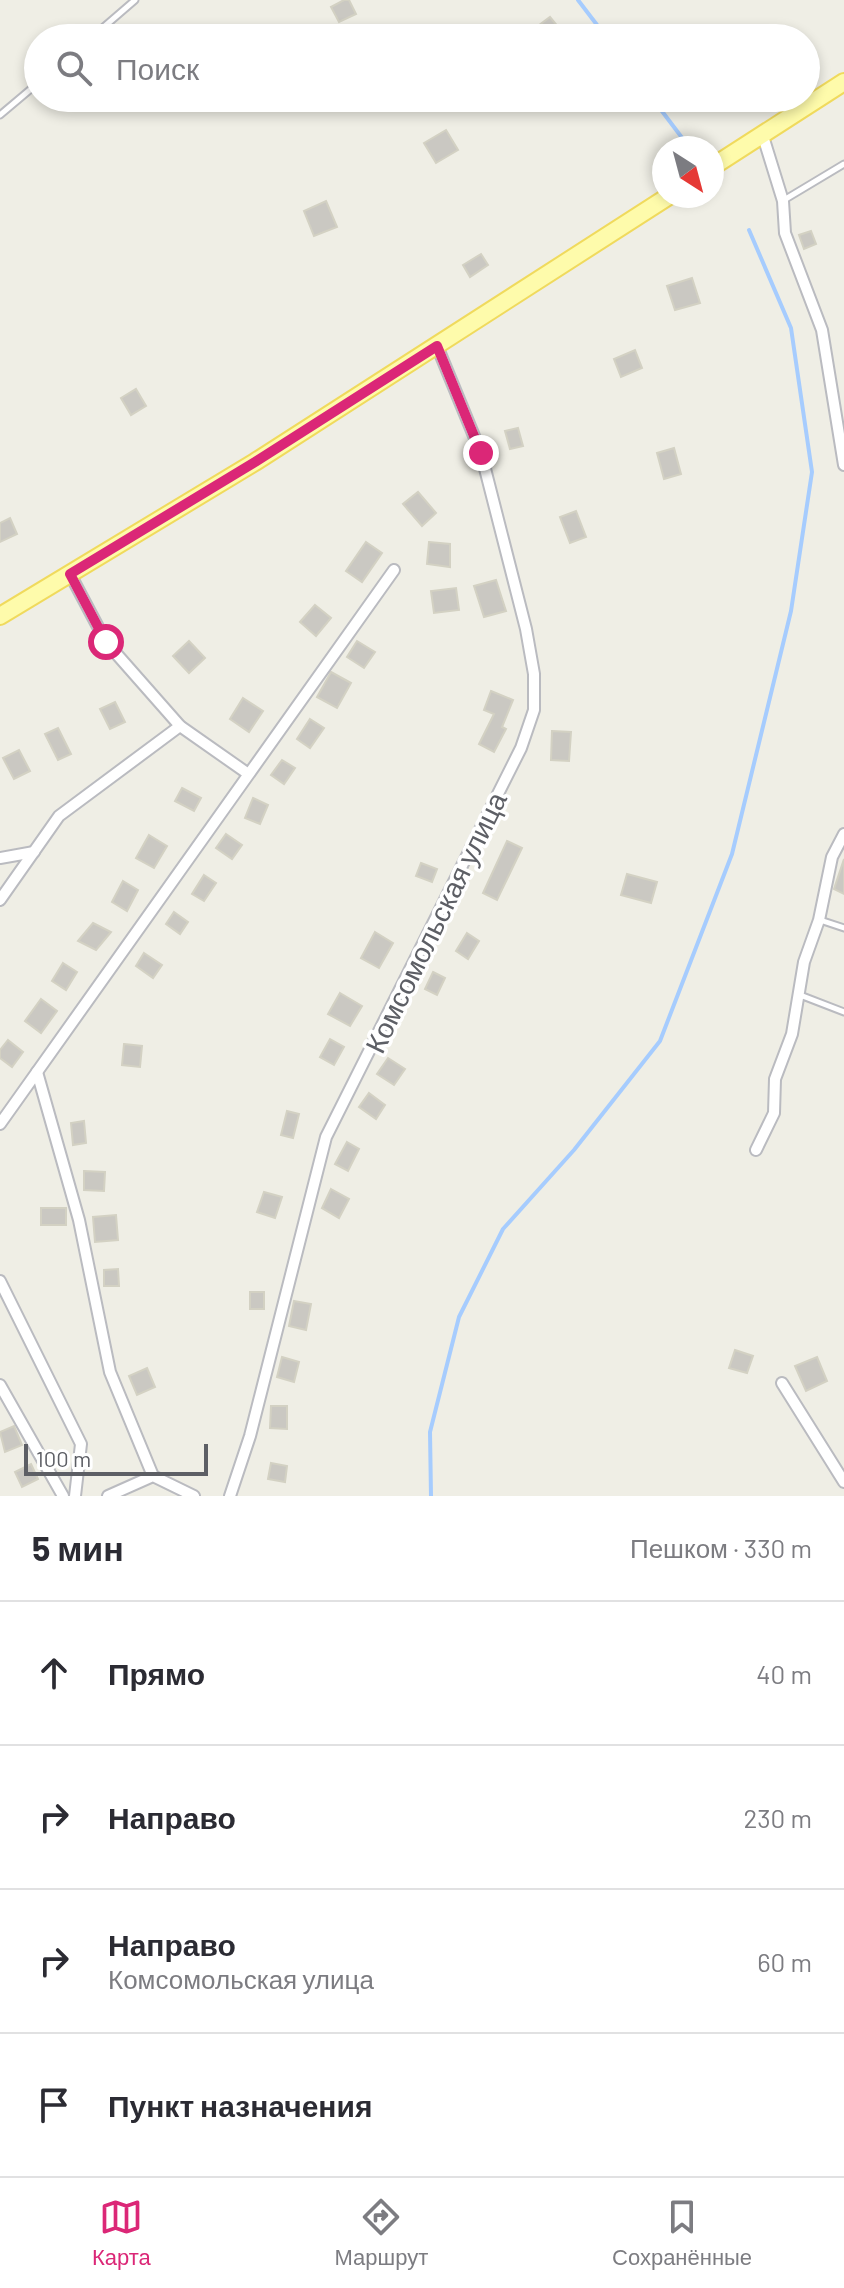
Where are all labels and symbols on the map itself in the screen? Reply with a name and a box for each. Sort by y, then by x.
north arrow [652,136,724,208]
route end [463,435,499,471]
route start [88,624,124,660]
street label: Комсомольская улица [357,785,513,1058]
scale bar [24,1440,208,1476]

